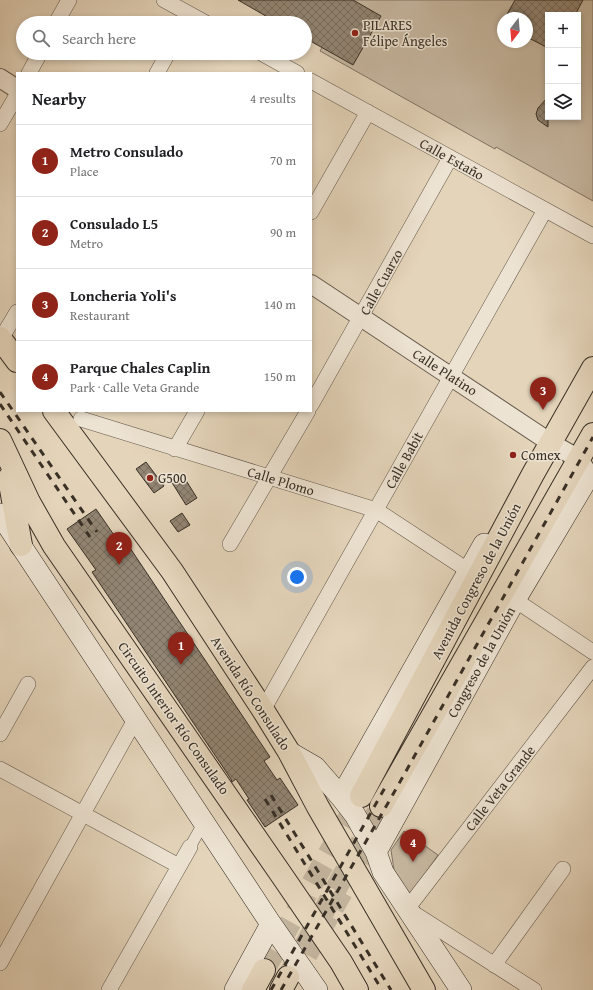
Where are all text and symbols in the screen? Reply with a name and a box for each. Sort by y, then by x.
north arrow [497,12,533,48]
map controls [545,12,581,120]
button: + [545,12,581,48]
place label: PILARES Félipe Ángeles [363,15,447,51]
search box [16,16,312,60]
icon: search [30,27,52,49]
text: Search here [62,28,136,49]
marker: PILARES Félipe Ángeles [350,28,360,38]
button: − [545,48,581,84]
button: layers [545,84,581,120]
text: Nearby [32,86,86,111]
text: 4 results [250,89,296,108]
street label: Calle Estaño [416,133,488,185]
text: Metro Consulado [70,141,183,162]
text: 1 [42,151,48,170]
text: 70 m [270,151,296,170]
text: Place [70,162,99,181]
text: Consulado L5 [70,213,158,234]
text: 2 [42,223,48,242]
text: 90 m [270,223,296,242]
text: Metro [70,234,103,253]
street label: Calle Cuarzo [355,245,407,319]
text: Loncheria Yoli's [70,285,176,306]
text: 3 [42,295,48,314]
text: 140 m [264,295,296,314]
text: Restaurant [70,306,130,325]
street label: Calle Platino [409,344,481,400]
text: Parque Chales Caplin [70,357,210,378]
text: 4 [42,367,48,386]
text: 150 m [264,367,296,386]
pin: 3 [530,377,556,410]
text: Park · Calle Veta Grande [70,378,199,397]
street label: Calle Babit [380,428,428,492]
place label: Comex [521,445,562,465]
marker: Comex [508,450,518,460]
street label: Calle Plomo [245,461,317,501]
place label: G500 [158,468,187,488]
marker: G500 [145,473,155,483]
street label: Avenida Congreso de la Unión [428,500,524,662]
pin: 2 [106,532,132,565]
your location [287,567,307,587]
street label: Congreso de la Unión [444,604,518,720]
pin: 1 [168,632,194,665]
street label: Avenida Río Consulado [206,632,296,754]
street label: Circuito Interior Río Consulado [113,638,235,798]
street label: Calle Veta Grande [460,741,540,835]
pin: 4 [400,829,426,862]

